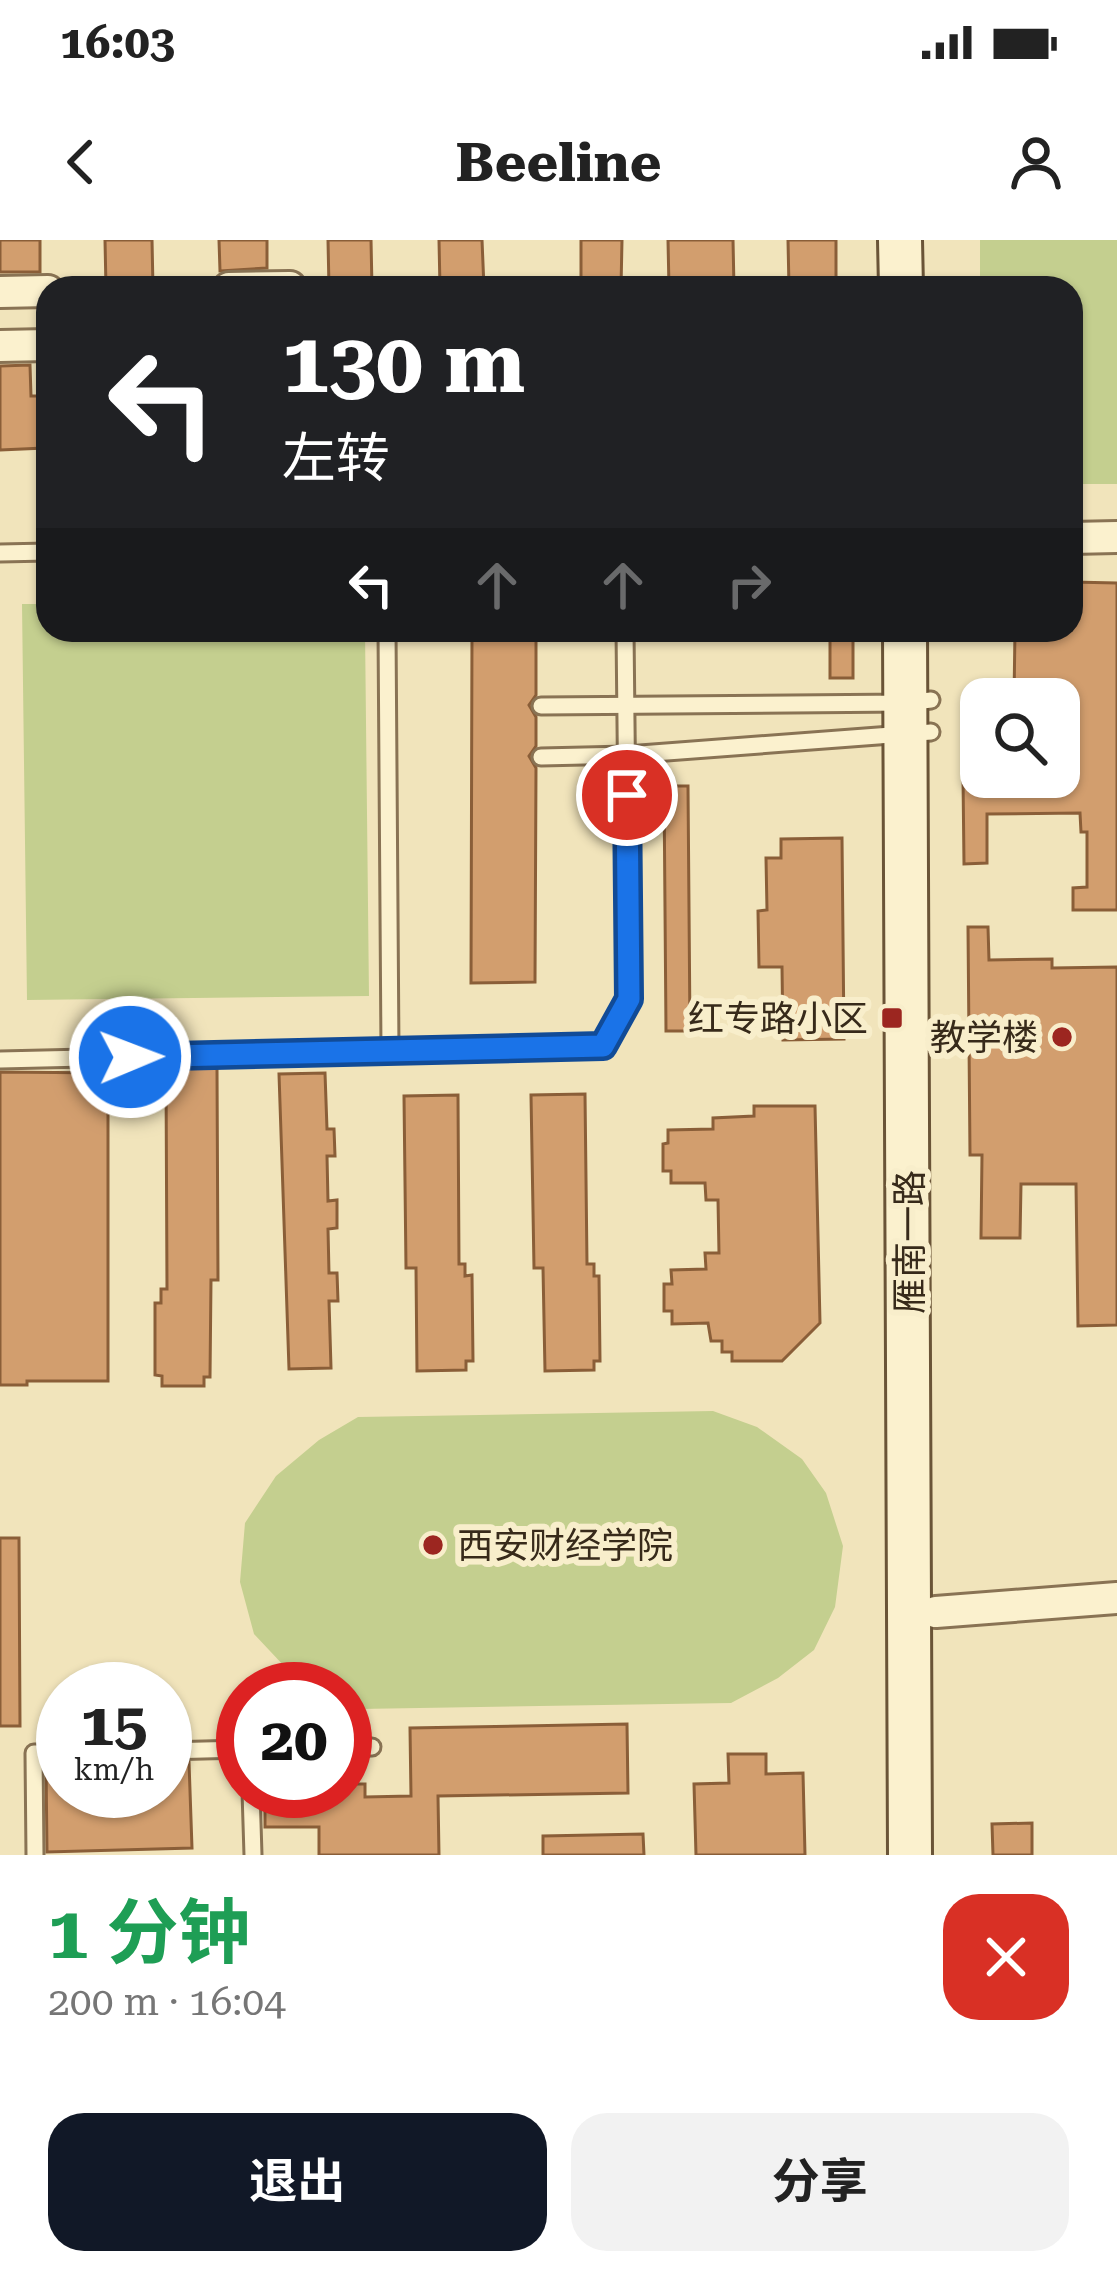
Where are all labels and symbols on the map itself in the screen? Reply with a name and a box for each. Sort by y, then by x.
pin [576,744,678,846]
position arrow [67,994,193,1120]
place label: 红专路小区 [688,998,868,1040]
marker: 红专路小区 [879,1005,905,1031]
place label: 教学楼 [930,1017,1038,1059]
marker: 教学楼 [1049,1024,1075,1050]
street label: 雁南一路 [889,1170,931,1314]
place label: 西安财经学院 [457,1525,673,1567]
marker: 西安财经学院 [420,1532,446,1558]
speed limit sign: 20 [216,1662,372,1818]

